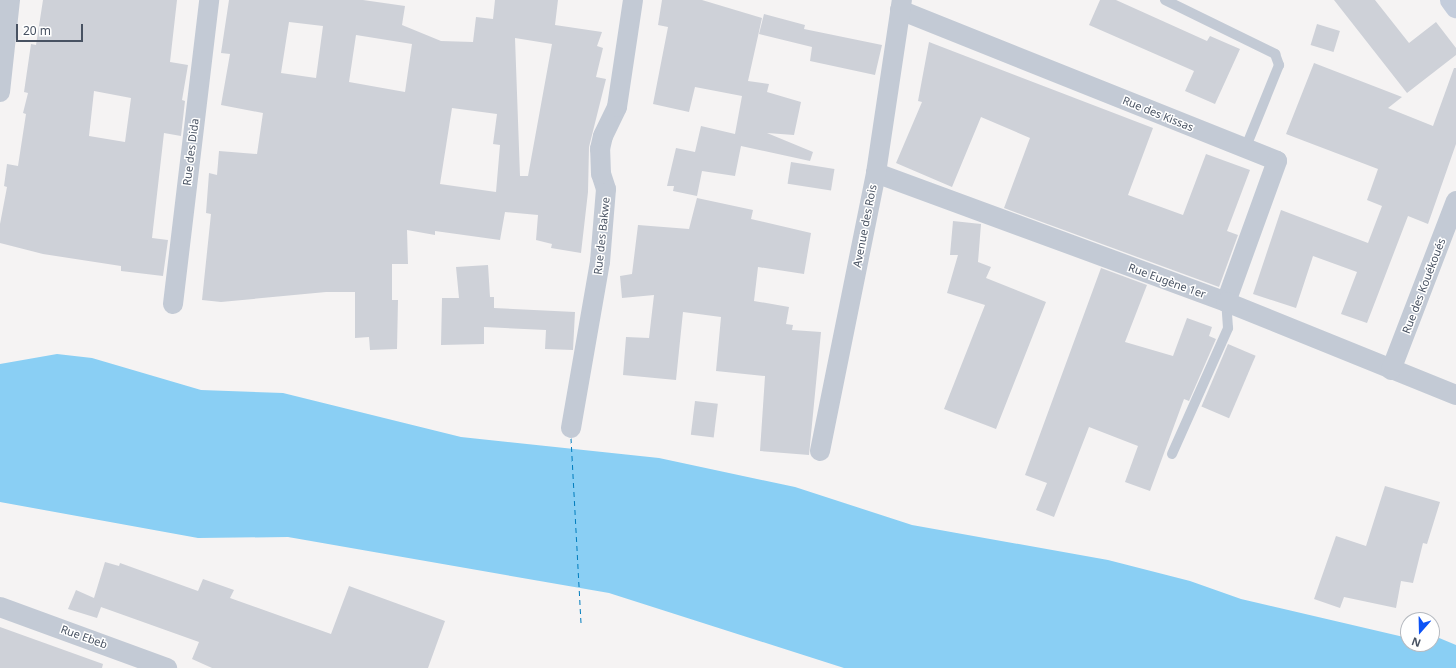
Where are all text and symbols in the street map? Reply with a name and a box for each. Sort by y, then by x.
scale bar [18,16,85,42]
text: 20 m [23,22,51,39]
street label: Rue des Kissas [1121,94,1195,134]
street label: Rue des Dida [180,118,202,186]
street label: Avenue des Rois [850,183,880,269]
street label: Rue des Bakwe [591,197,613,275]
street label: Rue des Kouékoués [1400,236,1448,336]
street label: Rue Eugène 1er [1126,261,1208,301]
north arrow [1400,612,1440,652]
street label: Rue Ebeb [59,622,109,652]
text: N [1409,634,1423,651]

